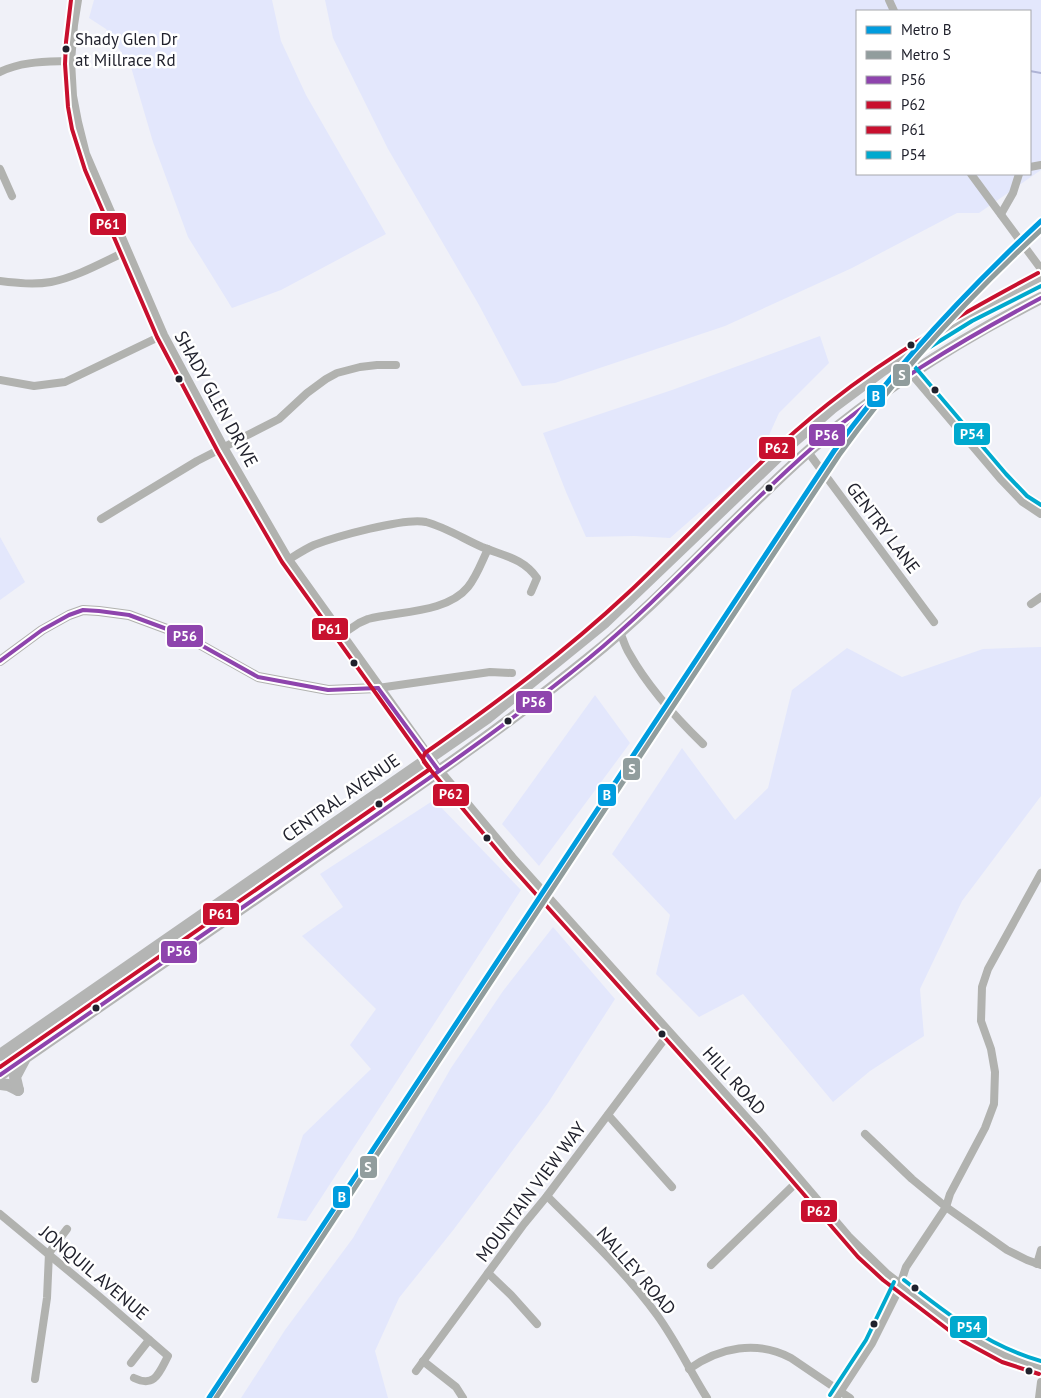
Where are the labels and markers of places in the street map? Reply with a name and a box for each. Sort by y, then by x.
place label: Shady Glen Dr at Millrace Rd [75,28,178,71]
marker: Shady Glen Dr at Millrace Rd [61,44,71,54]
unlabelled marker [906,340,916,350]
unlabelled marker [174,374,184,384]
unlabelled marker [930,385,940,395]
unlabelled marker [764,483,774,493]
unlabelled marker [349,658,359,668]
unlabelled marker [503,716,513,726]
unlabelled marker [374,799,384,809]
unlabelled marker [482,833,492,843]
unlabelled marker [91,1003,101,1013]
unlabelled marker [657,1029,667,1039]
unlabelled marker [910,1283,920,1293]
unlabelled marker [869,1319,879,1329]
unlabelled marker [1024,1366,1034,1376]

